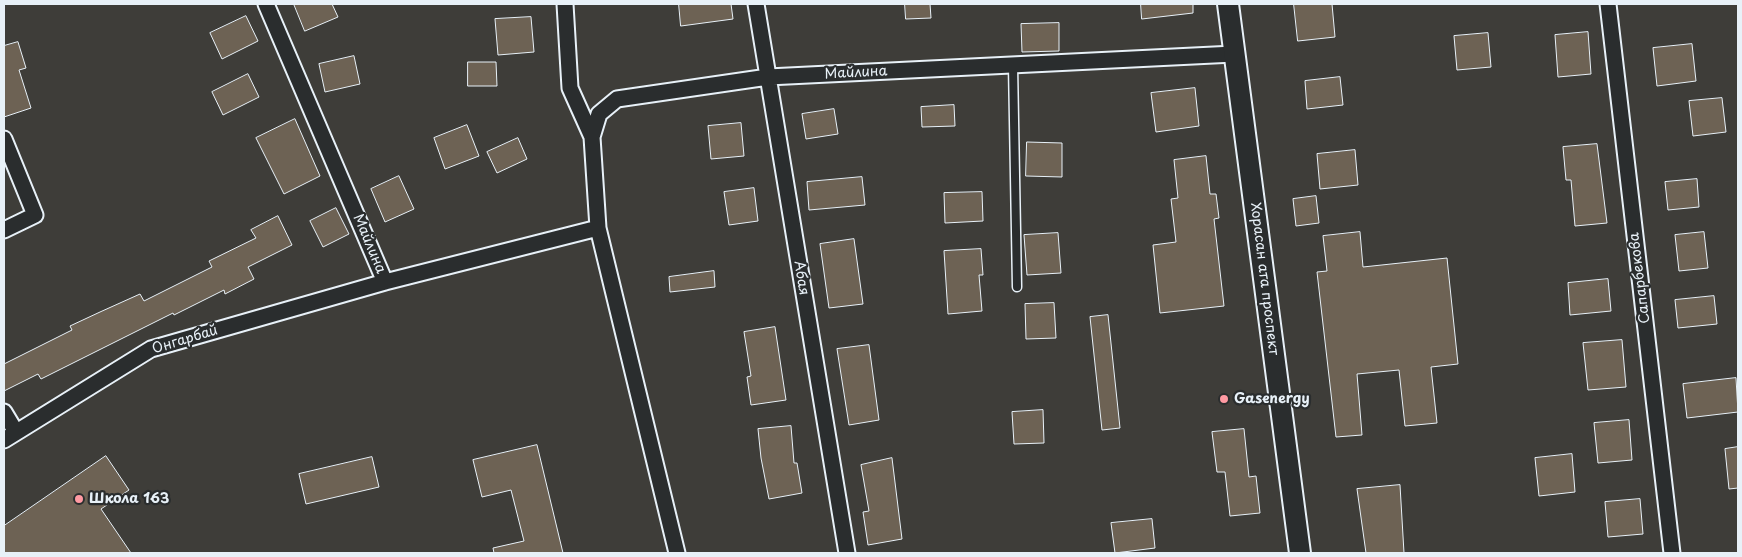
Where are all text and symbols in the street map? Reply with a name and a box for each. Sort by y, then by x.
street label: Майлина [824,63,888,83]
street label: Хорасан ата проспект [1246,202,1282,356]
street label: Майлина [349,212,389,276]
street label: Сапарбекова [1626,231,1654,325]
street label: Абая [790,260,812,296]
street label: Онгарбай [150,322,220,358]
place label: Gasenergy [1234,391,1309,407]
marker: Gasenergy [1218,393,1230,405]
place label: Школа 163 [89,491,169,507]
marker: Школа 163 [73,493,85,505]

